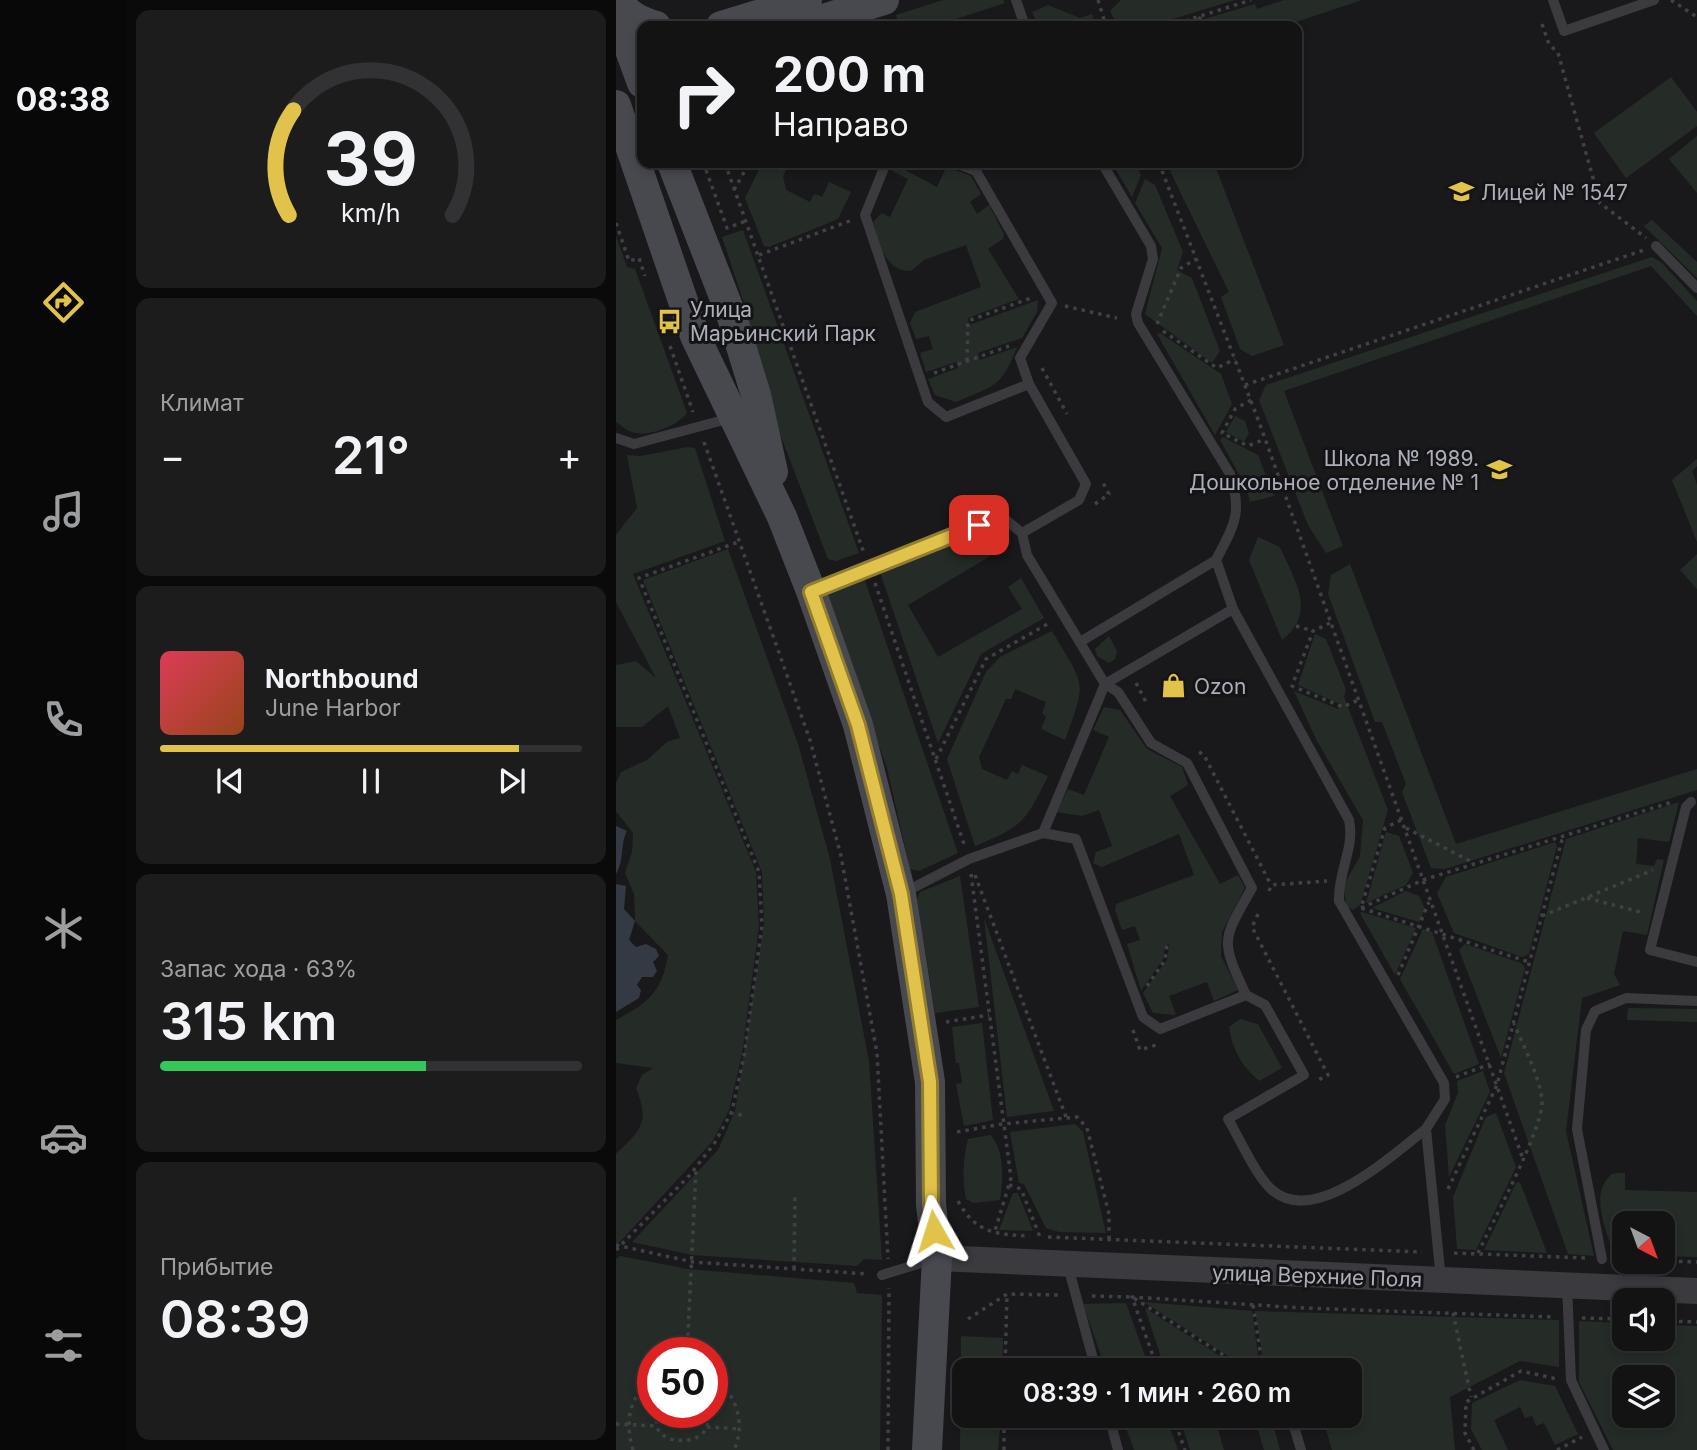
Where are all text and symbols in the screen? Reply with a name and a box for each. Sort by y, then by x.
text: 200 m [773,45,926,104]
icon: right [658,49,749,140]
text: 08:38 [16,80,110,119]
text: Направо [773,105,909,144]
text: 39 [324,114,418,203]
school or university icon: Лицей № 1547 [1447,178,1475,206]
place label: Лицей № 1547 [1481,180,1628,205]
text: km/h [341,198,401,228]
icon: directions [39,278,88,327]
place label: Улица Марьинский Парк [690,297,877,346]
bus stop icon: Улица Марьинский Парк [656,307,684,335]
text: Климат [160,389,244,417]
text: 21° [332,424,410,487]
text: − [160,433,185,479]
text: + [557,433,582,479]
place label: Школа № 1989. Дошкольное отделение № 1 [1189,446,1479,495]
school or university icon: Школа № 1989. Дошкольное отделение № 1 [1485,456,1513,484]
icon: music [39,487,88,536]
pin [949,495,1009,555]
icon: arrive [960,506,998,544]
text: Northbound [265,663,419,694]
shop icon: Ozon [1160,672,1188,700]
place label: Ozon [1194,674,1246,699]
text: June Harbor [265,694,401,722]
icon: phone [39,695,88,744]
icon: previous [211,762,249,800]
icon: pause [352,762,390,800]
icon: next [493,762,531,800]
icon: climate [39,904,88,953]
text: Запас хода · 63% [160,955,357,983]
text: 315 km [160,990,337,1053]
icon: car [39,1113,88,1162]
position arrow [897,1194,971,1268]
north arrow [1612,1211,1675,1274]
map controls [1612,1211,1675,1428]
text: Прибытие [160,1253,273,1281]
street label: улица Верхние Поля [1211,1260,1423,1292]
text: 08:39 [160,1288,311,1351]
button: sound [1612,1288,1675,1351]
icon: filters [39,1321,88,1370]
speed limit sign: 50 [637,1337,728,1428]
button: layers [1612,1365,1675,1428]
text: 08:39 · 1 мин · 260 m [1023,1377,1291,1408]

